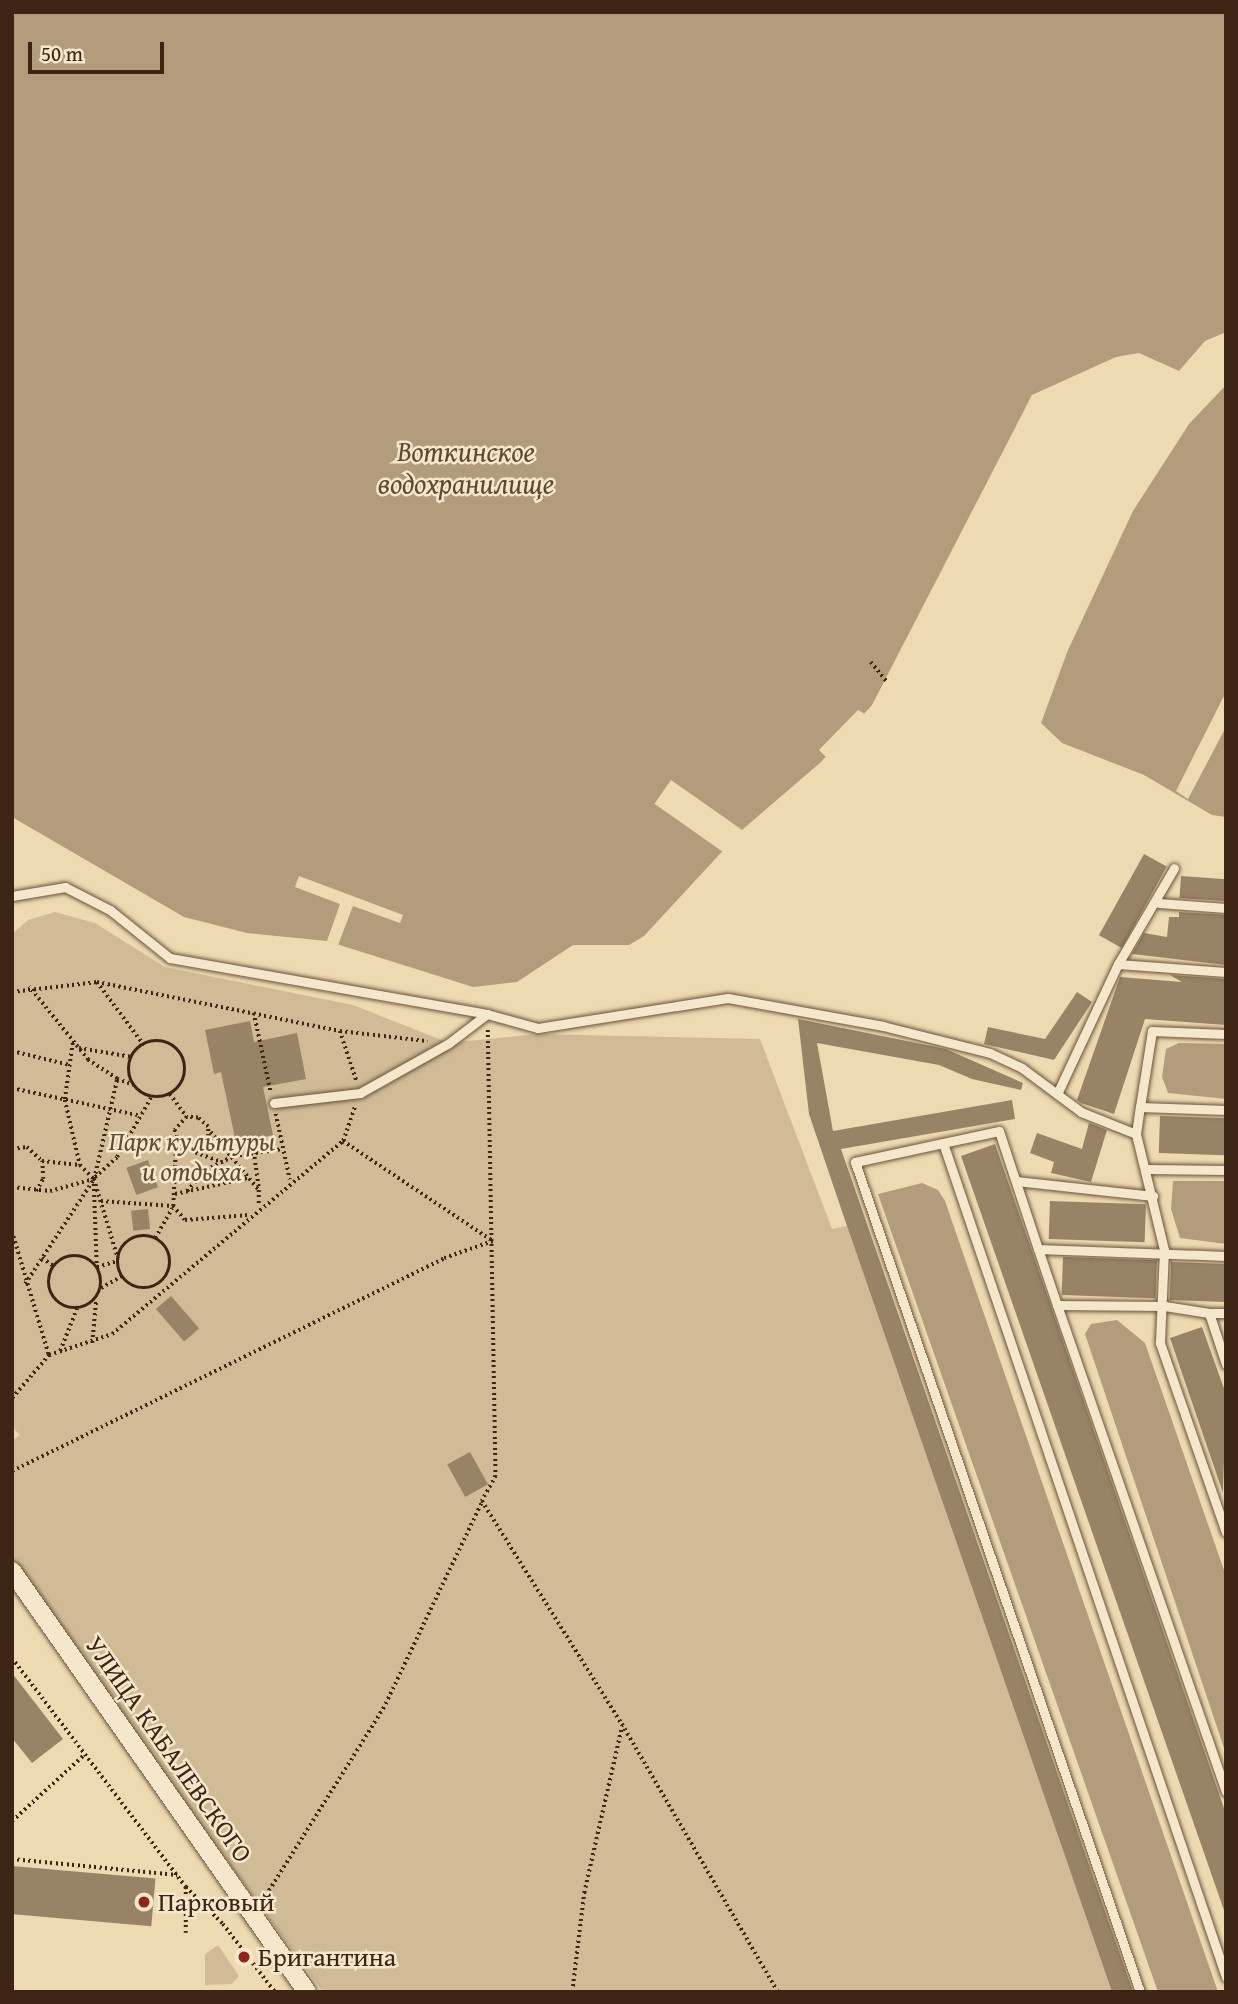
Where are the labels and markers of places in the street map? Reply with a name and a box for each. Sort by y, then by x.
place label: Парковый [158,1886,274,1918]
marker: Парковый [136,1894,152,1910]
place label: Бригантина [258,1941,396,1973]
marker: Бригантина [236,1949,252,1965]

